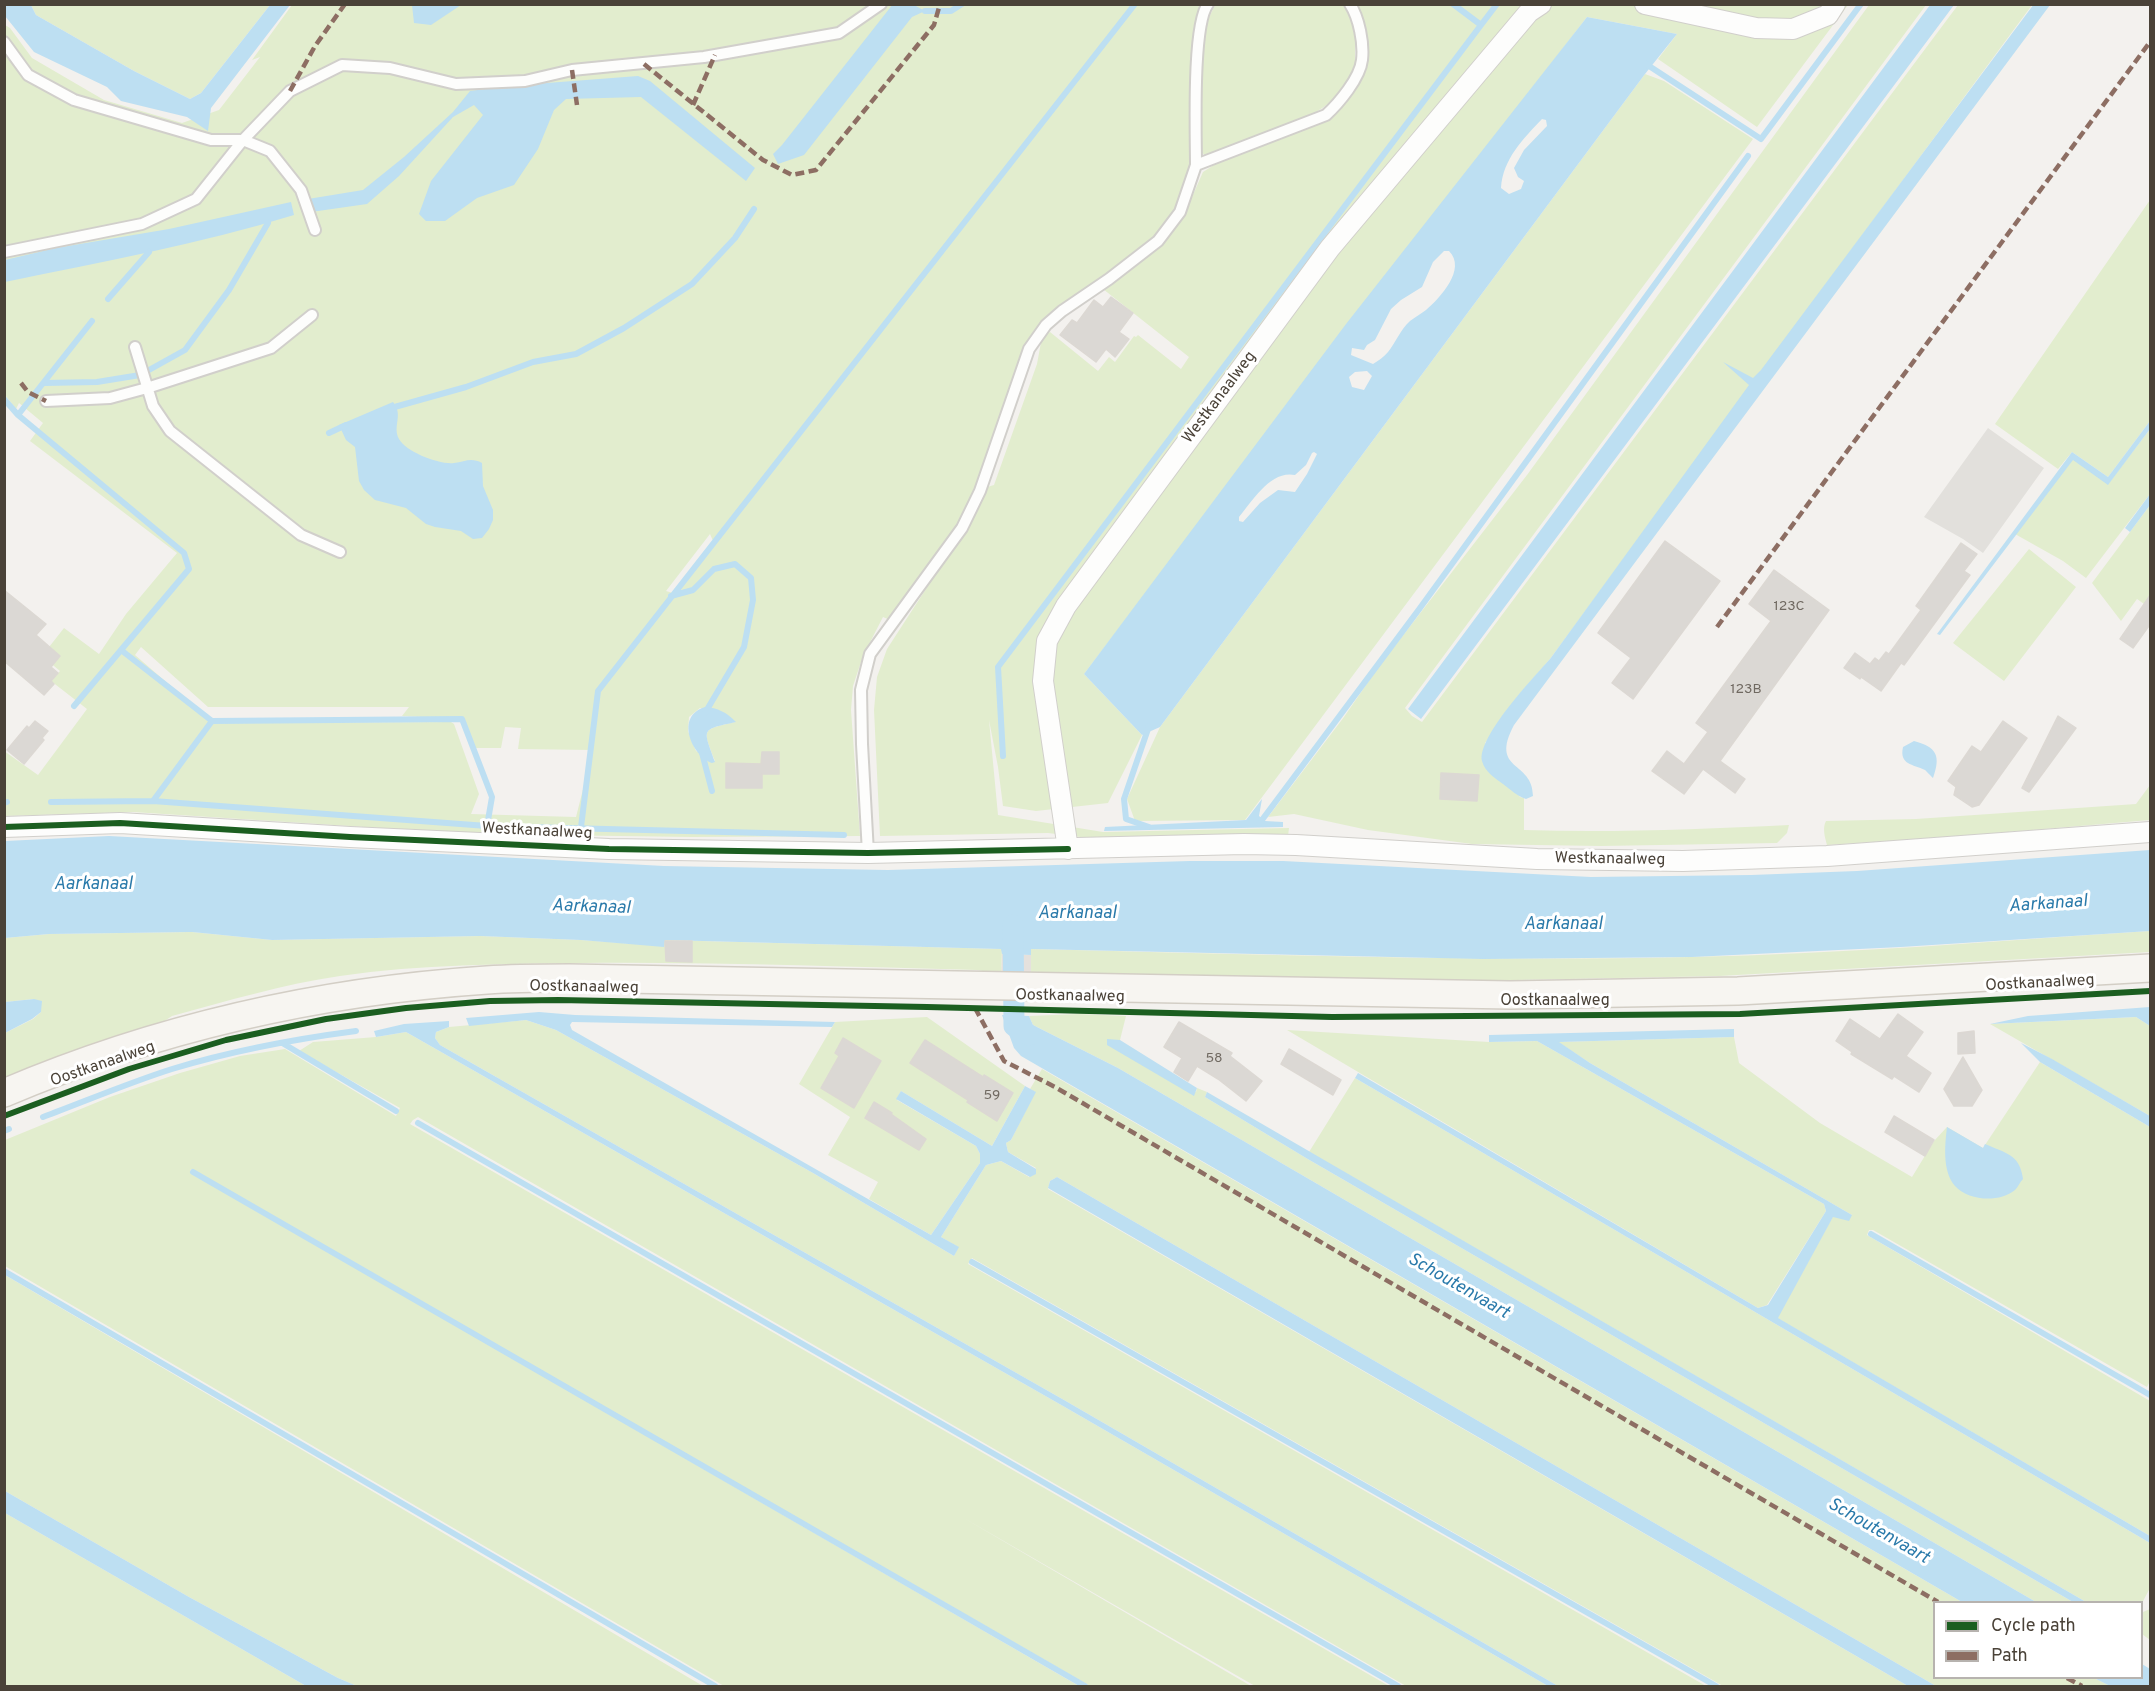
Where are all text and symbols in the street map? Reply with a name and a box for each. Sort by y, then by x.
street label: Westkanaalweg [1179,348,1261,448]
house number: 123C [1773,599,1805,615]
house number: 123B [1730,682,1762,698]
street label: Westkanaalweg [481,820,593,844]
street label: Westkanaalweg [1554,849,1666,871]
water label: Aarkanaal [54,874,132,896]
water label: Aarkanaal [2008,891,2088,919]
water label: Aarkanaal [551,896,631,920]
water label: Aarkanaal [1038,903,1116,925]
water label: Aarkanaal [1524,914,1602,936]
street label: Oostkanaalweg [1985,972,2095,996]
street label: Oostkanaalweg [529,977,639,999]
street label: Oostkanaalweg [1015,986,1125,1008]
street label: Oostkanaalweg [1500,992,1610,1012]
street label: Oostkanaalweg [48,1038,158,1092]
house number: 58 [1205,1051,1223,1067]
house number: 59 [984,1088,1000,1104]
water label: Schoutenvaart [1403,1249,1513,1325]
water label: Schoutenvaart [1823,1494,1933,1570]
legend [1933,1601,2143,1679]
text: Cycle path [1991,1615,2076,1638]
text: Path [1991,1645,2028,1668]

